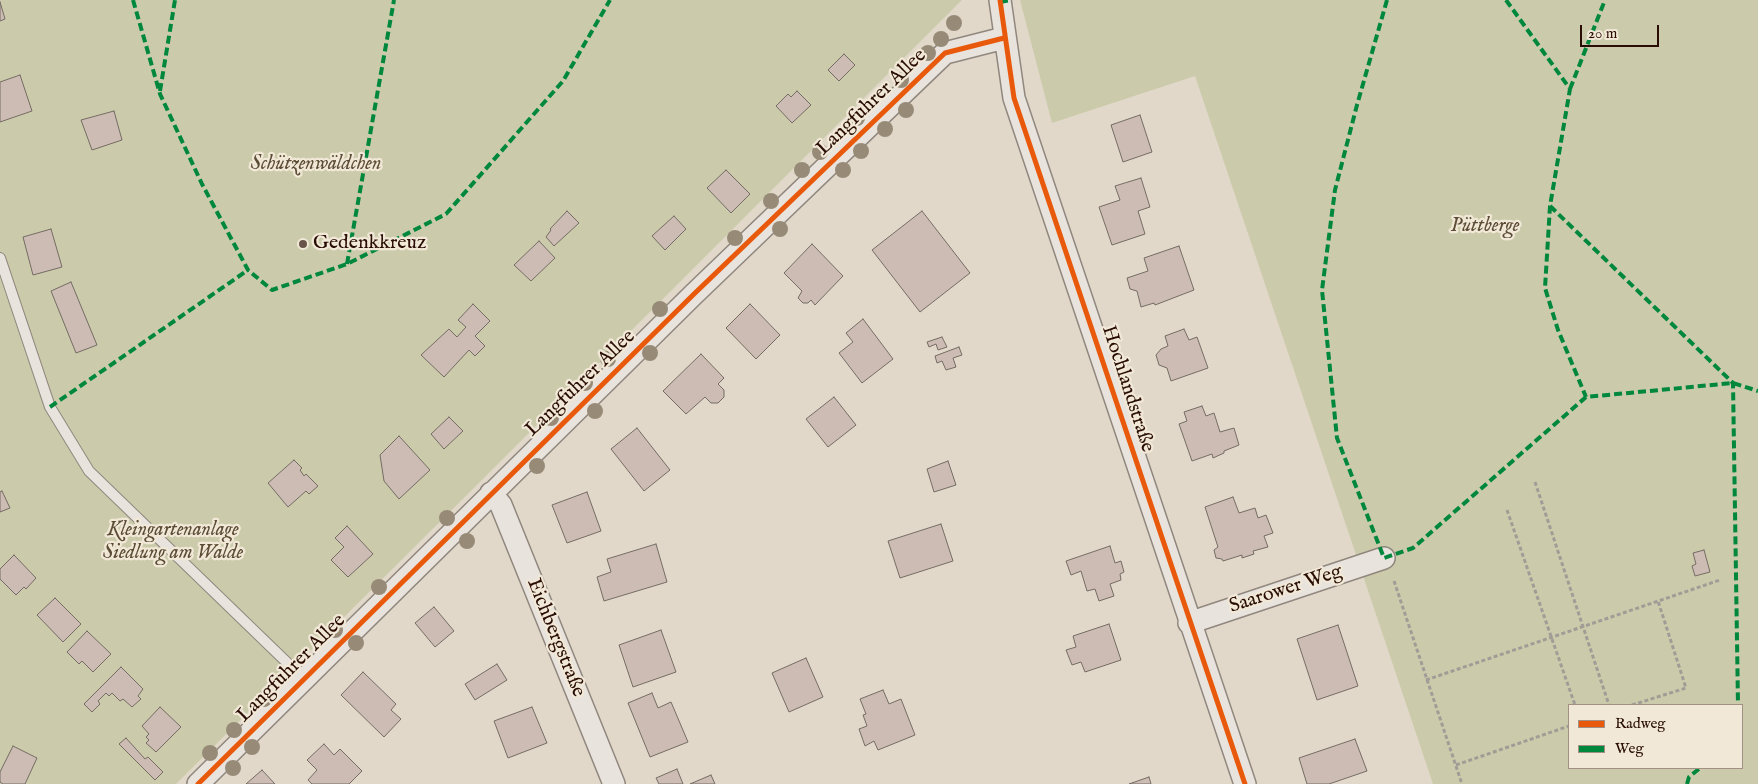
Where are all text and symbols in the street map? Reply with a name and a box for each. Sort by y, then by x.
scale bar [1583,15,1662,47]
text: 20 m [1588,24,1617,43]
street label: Langfuhrer Allee [812,44,932,162]
park label: Schützenwäldchen [251,153,381,177]
park label: Püttberge [1451,215,1519,239]
place label: Gedenkkreuz [313,232,426,256]
marker: Gedenkkreuz [297,238,309,250]
street label: Hochlandstraße [1095,323,1159,455]
street label: Langfuhrer Allee [521,325,641,443]
park label: Kleingartenanlage Siedlung am Walde [103,519,243,566]
street label: Saarower Weg [1226,560,1346,620]
street label: Eichbergstraße [520,575,590,701]
street label: Langfuhrer Allee [233,610,351,728]
legend [1568,704,1743,769]
text: Radweg [1615,714,1666,733]
text: Weg [1615,739,1644,758]

